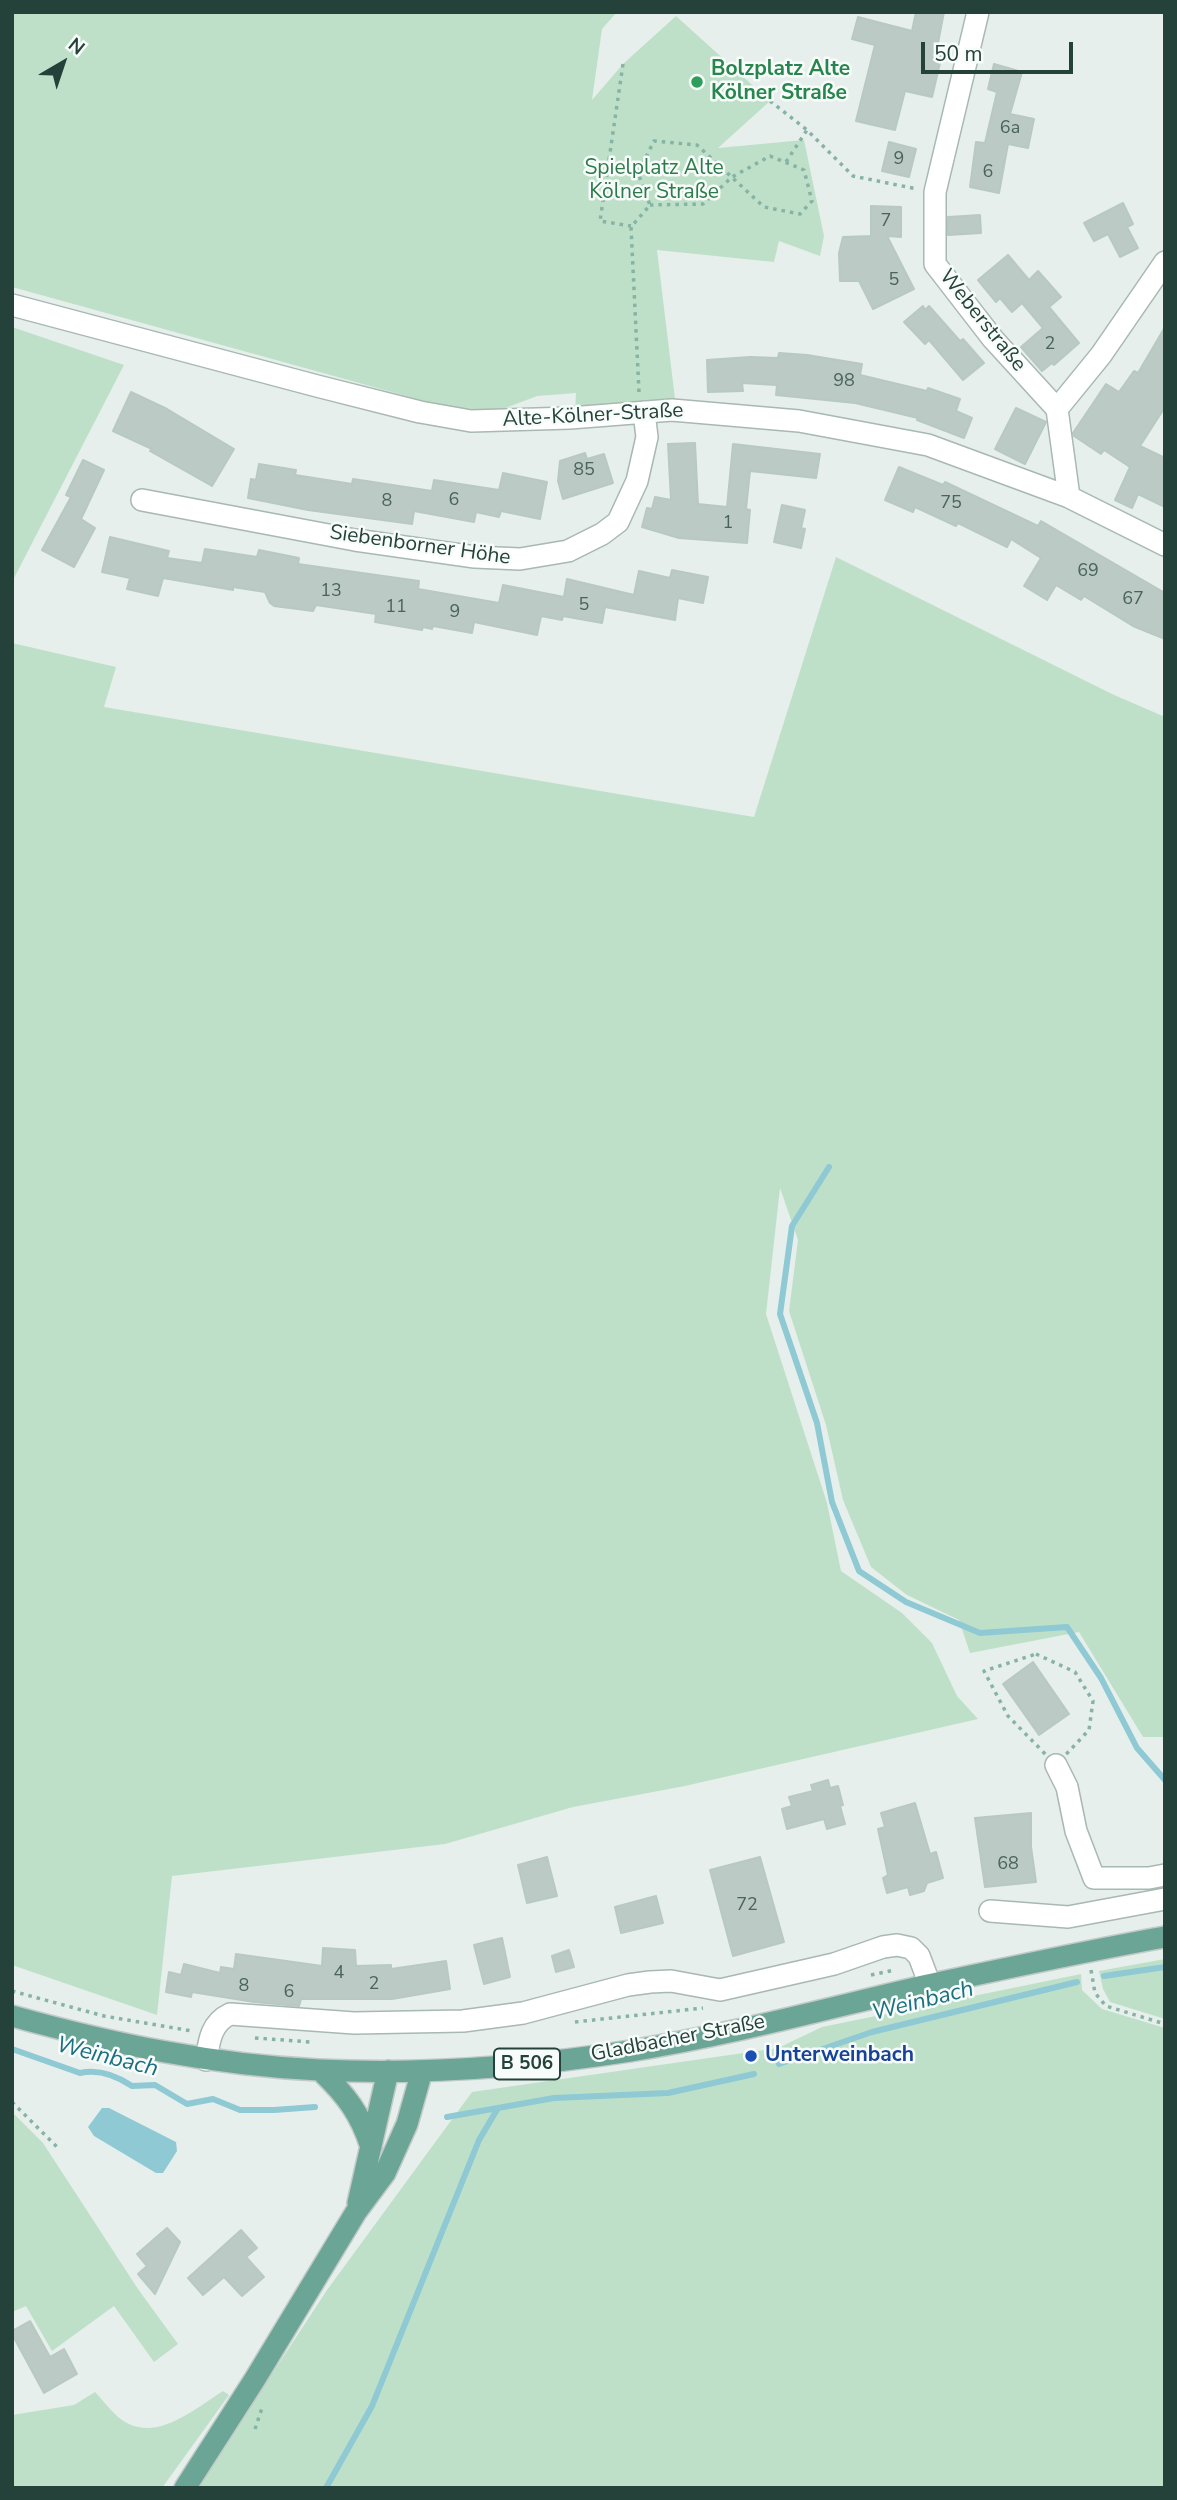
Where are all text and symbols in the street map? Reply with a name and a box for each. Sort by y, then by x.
north arrow [28,28,98,98]
scale bar [925,28,1077,72]
text: N [63,32,90,61]
text: 50 m [934,40,983,68]
place label: Bolzplatz Alte Kölner Straße [711,57,850,107]
marker: Bolzplatz Alte Kölner Straße [689,74,705,90]
house number: 6a [1000,118,1020,140]
house number: 9 [894,149,904,171]
park label: Spielplatz Alte Kölner Straße [584,156,724,206]
house number: 6 [983,162,993,184]
house number: 7 [881,211,891,233]
street label: Weberstraße [933,265,1031,377]
house number: 5 [889,270,899,292]
house number: 2 [1045,334,1055,356]
house number: 98 [833,371,855,393]
street label: Alte-Kölner-Straße [502,399,684,433]
house number: 85 [573,460,595,482]
house number: 6 [449,490,459,512]
house number: 8 [382,491,392,513]
house number: 75 [940,493,962,515]
house number: 1 [723,513,733,535]
street label: Siebenborner Höhe [328,521,512,571]
house number: 69 [1077,561,1099,583]
house number: 13 [320,581,342,603]
house number: 67 [1122,589,1144,611]
house number: 5 [579,595,589,617]
house number: 11 [385,597,407,619]
house number: 9 [450,602,460,624]
house number: 68 [997,1854,1019,1876]
house number: 72 [736,1895,758,1917]
house number: 4 [334,1963,344,1985]
house number: 2 [369,1974,379,1996]
house number: 8 [239,1976,249,1998]
water label: Weinbach [869,1976,977,2028]
house number: 6 [284,1982,294,2004]
street label: Gladbacher Straße [589,2010,767,2068]
water label: Weinbach [53,2032,161,2084]
place label: Unterweinbach [765,2043,914,2069]
road number: B 506 [494,2048,560,2080]
marker: Unterweinbach [743,2048,759,2064]

